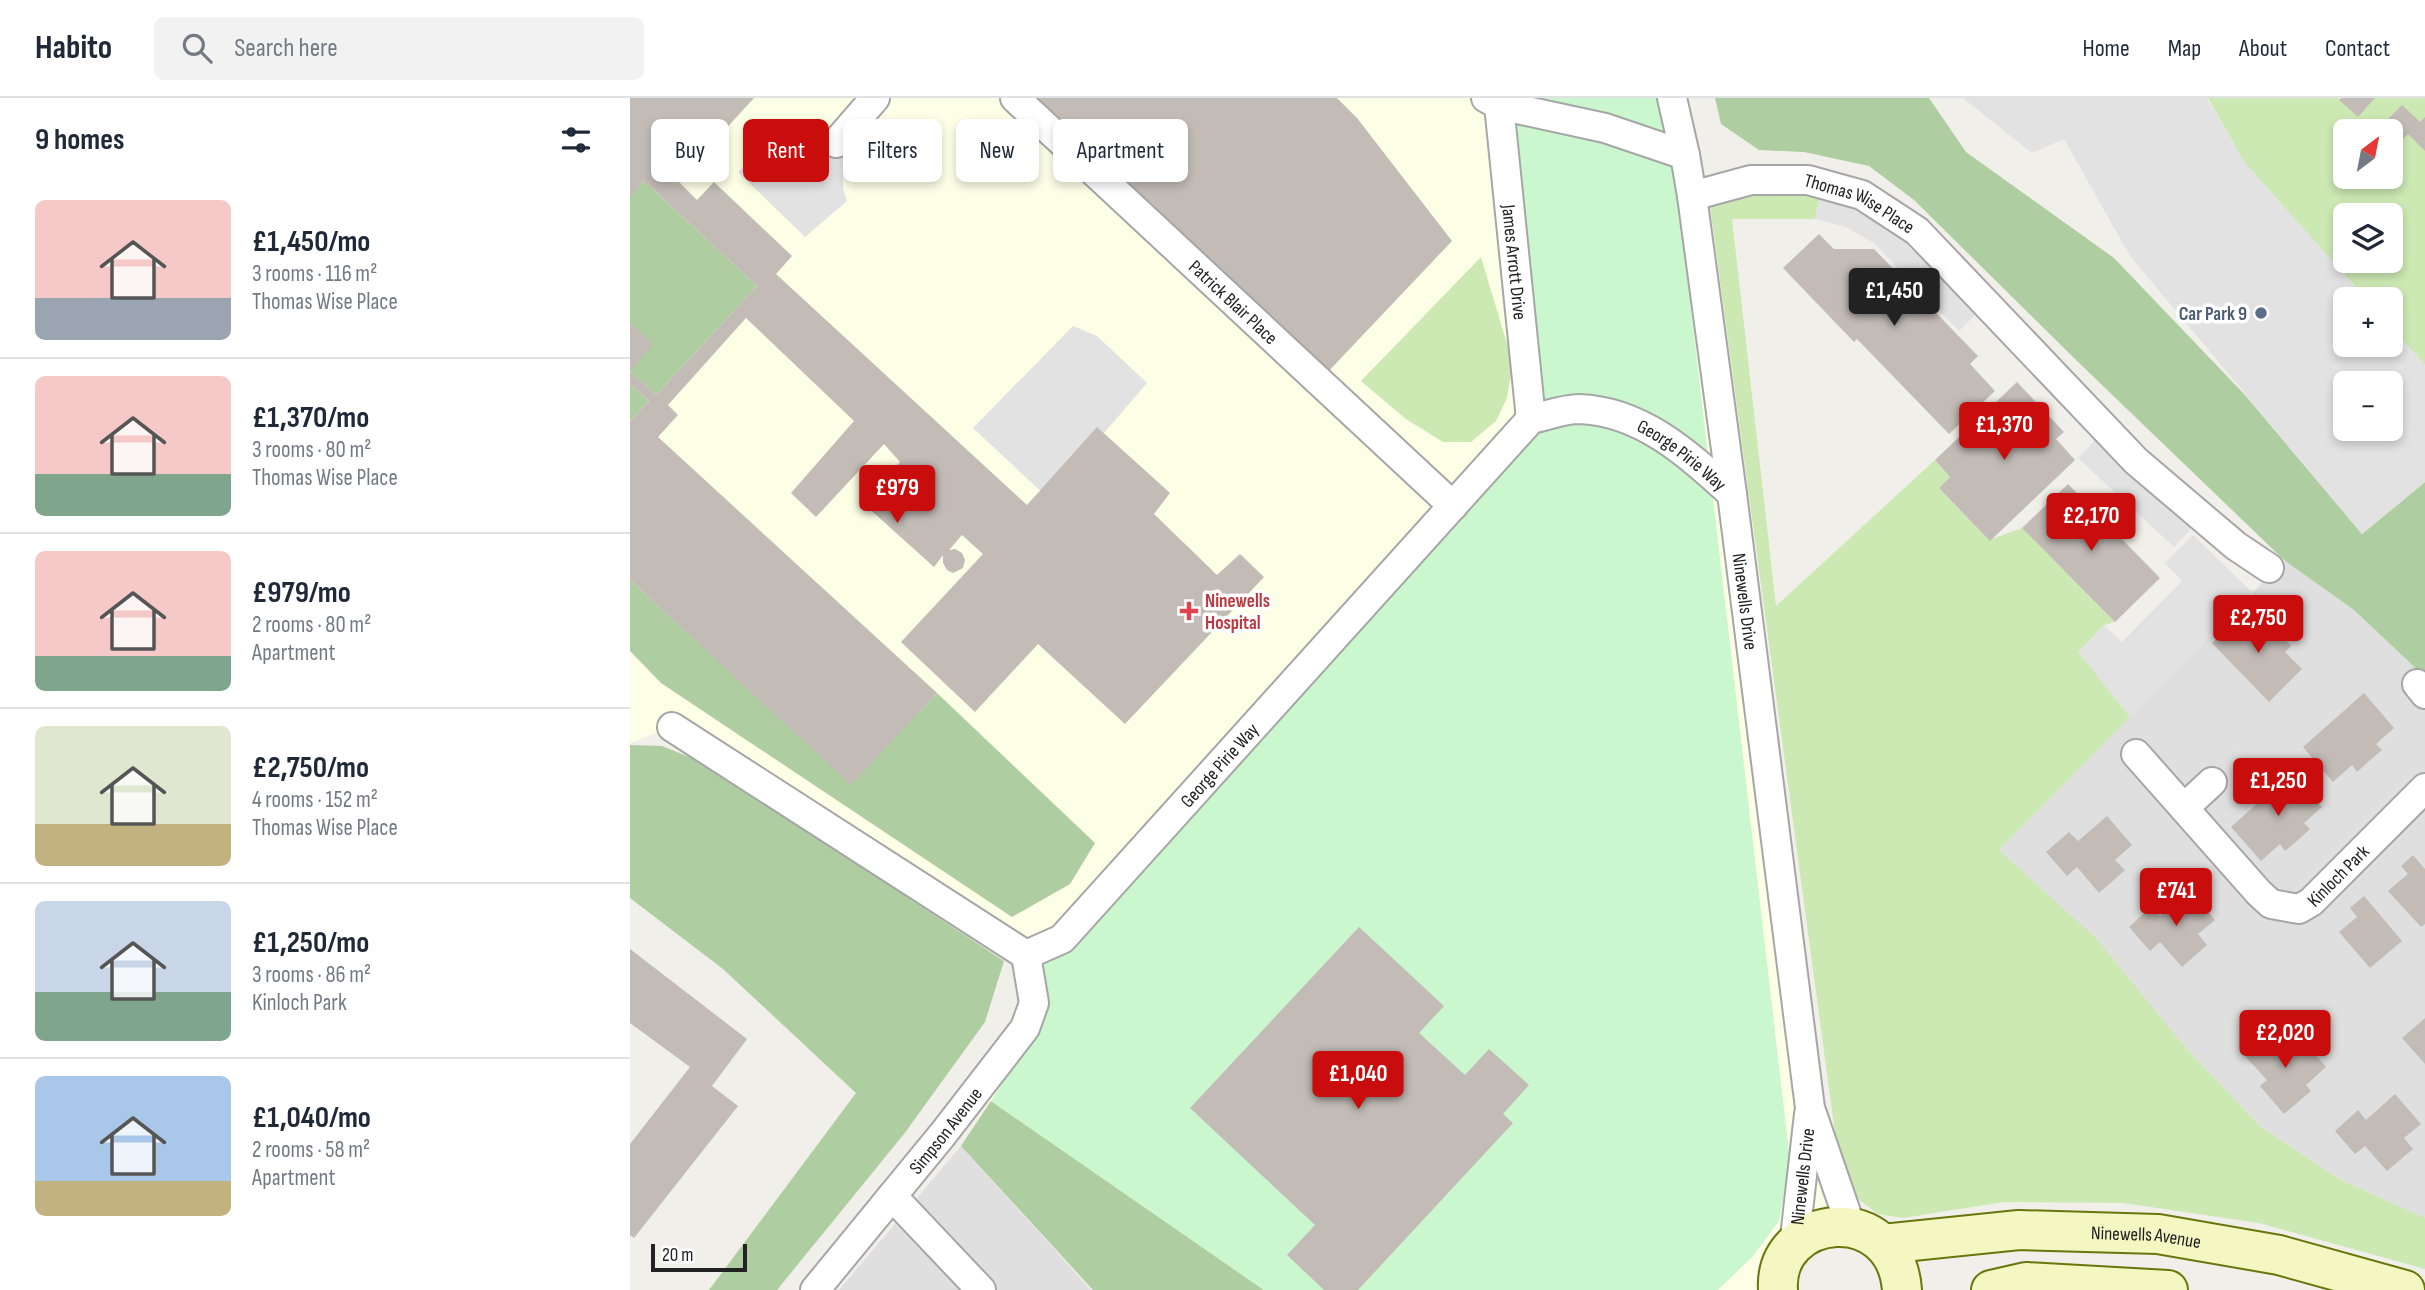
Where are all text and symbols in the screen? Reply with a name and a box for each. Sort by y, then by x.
search box [154,17,644,80]
text: Habito [35,28,112,68]
icon: search [178,29,216,67]
text: Search here [234,33,338,64]
text: Home [2082,34,2130,63]
text: Map [2168,34,2201,63]
text: About [2239,34,2287,63]
text: Contact [2325,34,2390,63]
chip: Buy [651,119,729,182]
chip: Rent [743,119,829,182]
chip: Filters [843,119,942,182]
chip: New [956,119,1039,182]
chip: Apartment [1053,119,1188,182]
north arrow [2333,119,2403,189]
map controls [2333,119,2403,441]
icon: filters [557,121,595,159]
text: 9 homes [35,122,125,158]
street label: Thomas Wise Place [1801,169,1919,239]
street label: James Arrott Drive [1496,203,1531,321]
button: layers [2333,203,2403,273]
text: £1,450/mo [252,224,370,260]
icon: home [91,228,175,312]
street label: Patrick Blair Place [1183,256,1282,350]
text: 3 rooms · 116 m² [252,260,377,288]
pin: £1,450 [1837,268,1951,328]
text: £1,450 [1865,277,1923,305]
button: + [2333,287,2403,357]
text: Thomas Wise Place [252,288,398,316]
place label: Car Park 9 [2179,303,2247,326]
marker: Car Park 9 [2253,305,2269,321]
button: − [2333,371,2403,441]
text: £1,370/mo [252,400,369,436]
pin: £1,370 [1947,402,2061,462]
icon: home [91,404,175,488]
text: £1,370 [1975,411,2033,439]
street label: George Pirie Way [1633,415,1731,497]
text: 3 rooms · 80 m² [252,436,371,464]
text: Thomas Wise Place [252,464,398,492]
pin: £979 [856,466,938,525]
text: £979 [875,474,919,502]
pin: £2,170 [2034,494,2148,553]
text: £2,170 [2062,502,2120,530]
street label: Ninewells Drive [1727,552,1762,651]
text: £979/mo [252,575,351,611]
icon: home [91,579,175,663]
place label: Ninewells Hospital [1205,590,1270,635]
pin: £2,750 [2201,596,2315,655]
marker: Ninewells Hospital [1179,601,1199,621]
text: £2,750 [2229,604,2287,632]
text: 2 rooms · 80 m² [252,611,371,639]
text: Apartment [252,639,336,667]
street label: George Pirie Way [1176,718,1265,813]
text: £2,750/mo [252,750,369,786]
icon: home [91,754,175,838]
pin: £1,250 [2221,758,2335,818]
text: £1,250 [2249,767,2307,795]
text: 4 rooms · 152 m² [252,786,378,814]
text: Thomas Wise Place [252,814,398,842]
street label: Kinloch Park [2303,840,2375,912]
pin: £741 [2135,868,2217,928]
text: £741 [2156,877,2196,905]
text: £1,250/mo [252,925,369,961]
icon: home [91,929,175,1013]
text: 3 rooms · 86 m² [252,961,371,989]
text: Kinloch Park [252,989,347,1017]
pin: £2,020 [2228,1010,2342,1070]
text: £2,020 [2256,1019,2314,1047]
pin: £1,040 [1301,1052,1415,1111]
text: £1,040 [1329,1060,1388,1088]
street label: Simpson Avenue [905,1083,988,1179]
text: £1,040/mo [252,1100,371,1136]
icon: home [91,1104,175,1188]
street label: Ninewells Drive [1786,1127,1820,1226]
text: 2 rooms · 58 m² [252,1136,370,1164]
text: Apartment [252,1164,336,1192]
street label: Ninewells Avenue [2091,1222,2203,1254]
scale bar [651,1241,747,1273]
text: 20 m [662,1244,694,1267]

